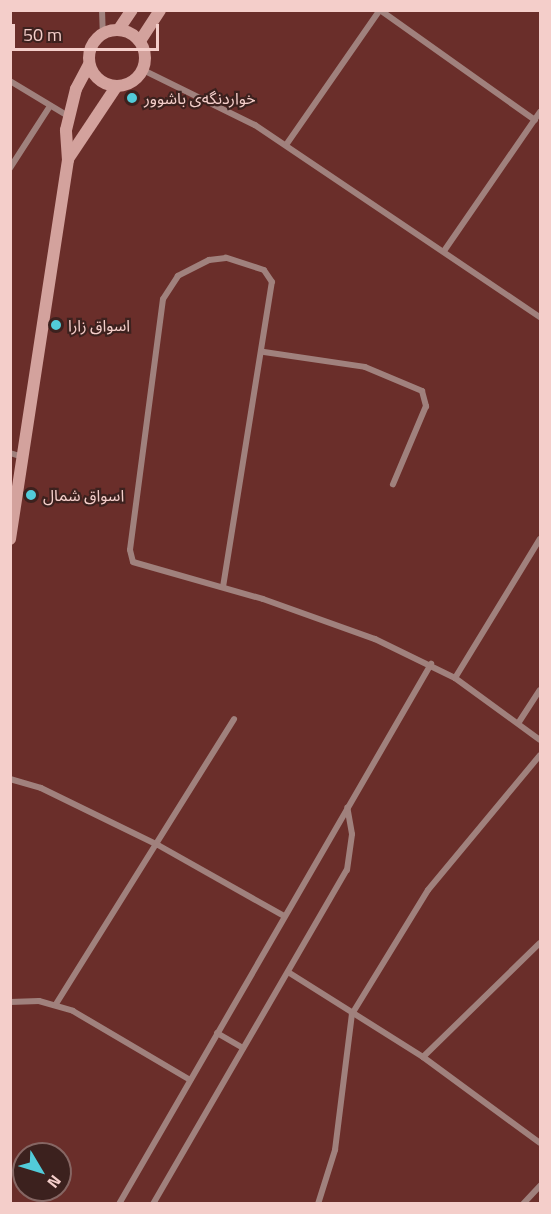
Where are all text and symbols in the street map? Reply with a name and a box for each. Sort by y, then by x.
scale bar [15,12,162,50]
text: 50 m [23,21,62,48]
place label: خواردنگەی باشوور [144,88,256,108]
marker: خواردنگەی باشوور [125,91,139,105]
place label: اسواق زارا [68,315,130,335]
marker: اسواق زارا [49,318,63,332]
place label: اسواق شمال [43,485,124,505]
marker: اسواق شمال [24,488,38,502]
north arrow [12,1142,72,1202]
text: N [42,1170,67,1194]

